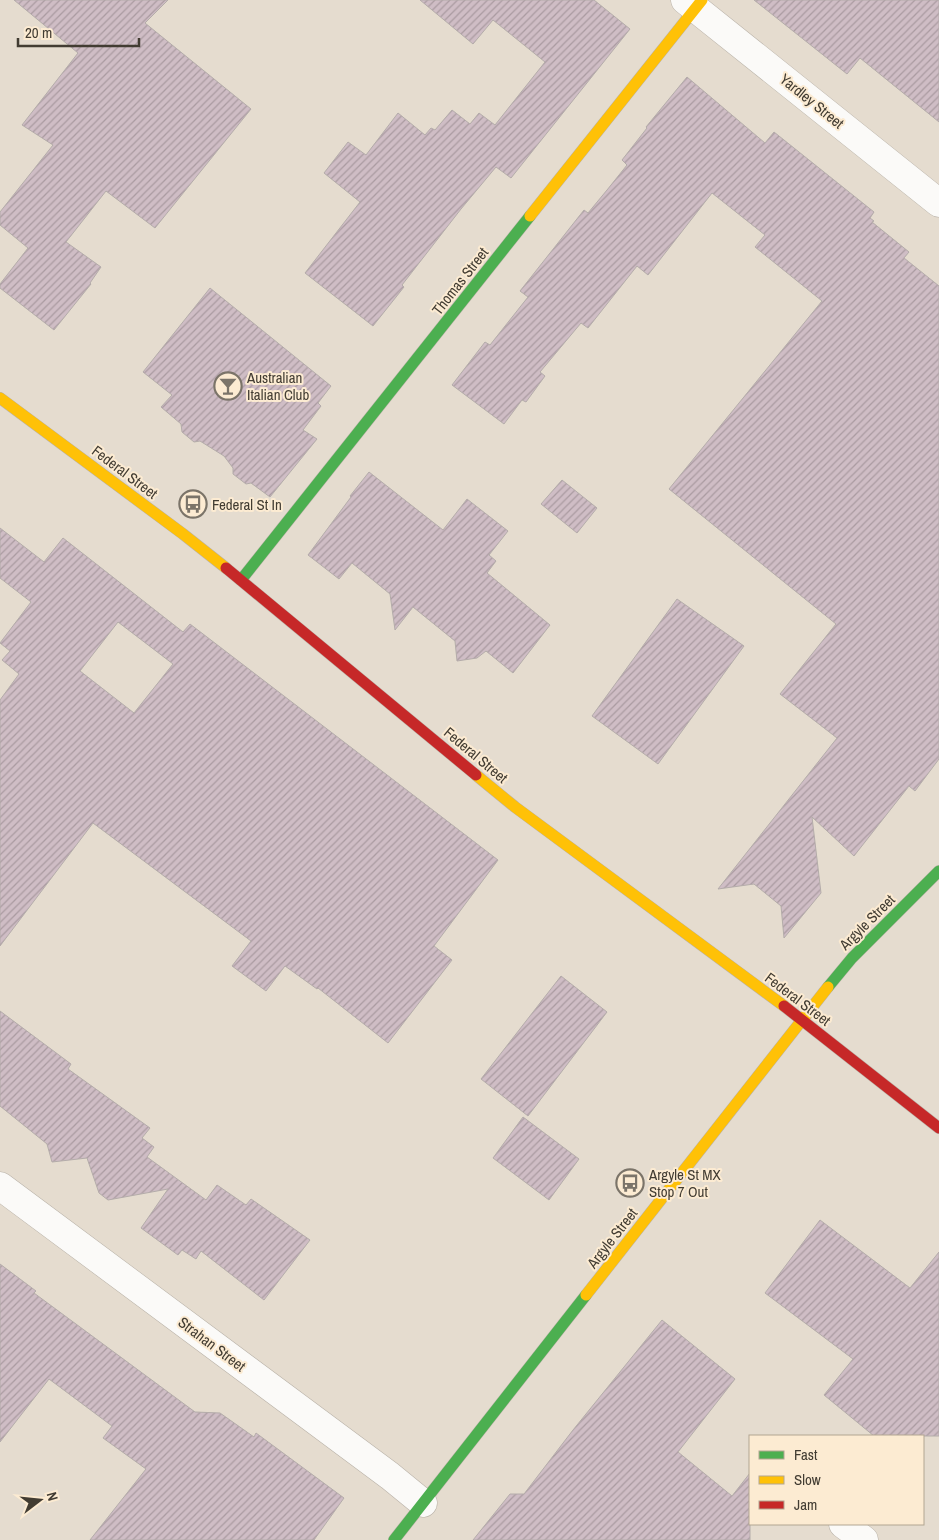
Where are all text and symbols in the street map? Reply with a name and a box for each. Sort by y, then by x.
scale bar [18,15,139,47]
text: 20 m [25,22,52,43]
street label: Yardley Street [775,69,849,134]
street label: Thomas Street [427,242,493,319]
place label: Australian Italian Club [246,367,309,405]
bar icon: Australian Italian Club [213,371,243,401]
street label: Federal Street [88,440,163,504]
bus stop icon: Federal St In [178,489,208,519]
place label: Federal St In [212,494,282,515]
street label: Federal Street [440,722,513,788]
street label: Argyle Street [834,889,900,955]
street label: Federal Street [761,967,836,1031]
place label: Argyle St MX Stop 7 Out [648,1164,722,1202]
bus stop icon: Argyle St MX Stop 7 Out [615,1168,645,1198]
street label: Argyle Street [581,1203,643,1273]
street label: Strahan Street [174,1312,250,1377]
legend [749,1435,924,1525]
text: Fast [794,1444,818,1465]
text: Slow [794,1469,821,1490]
north arrow [15,1475,65,1525]
text: N [43,1490,62,1503]
text: Jam [794,1494,817,1515]

